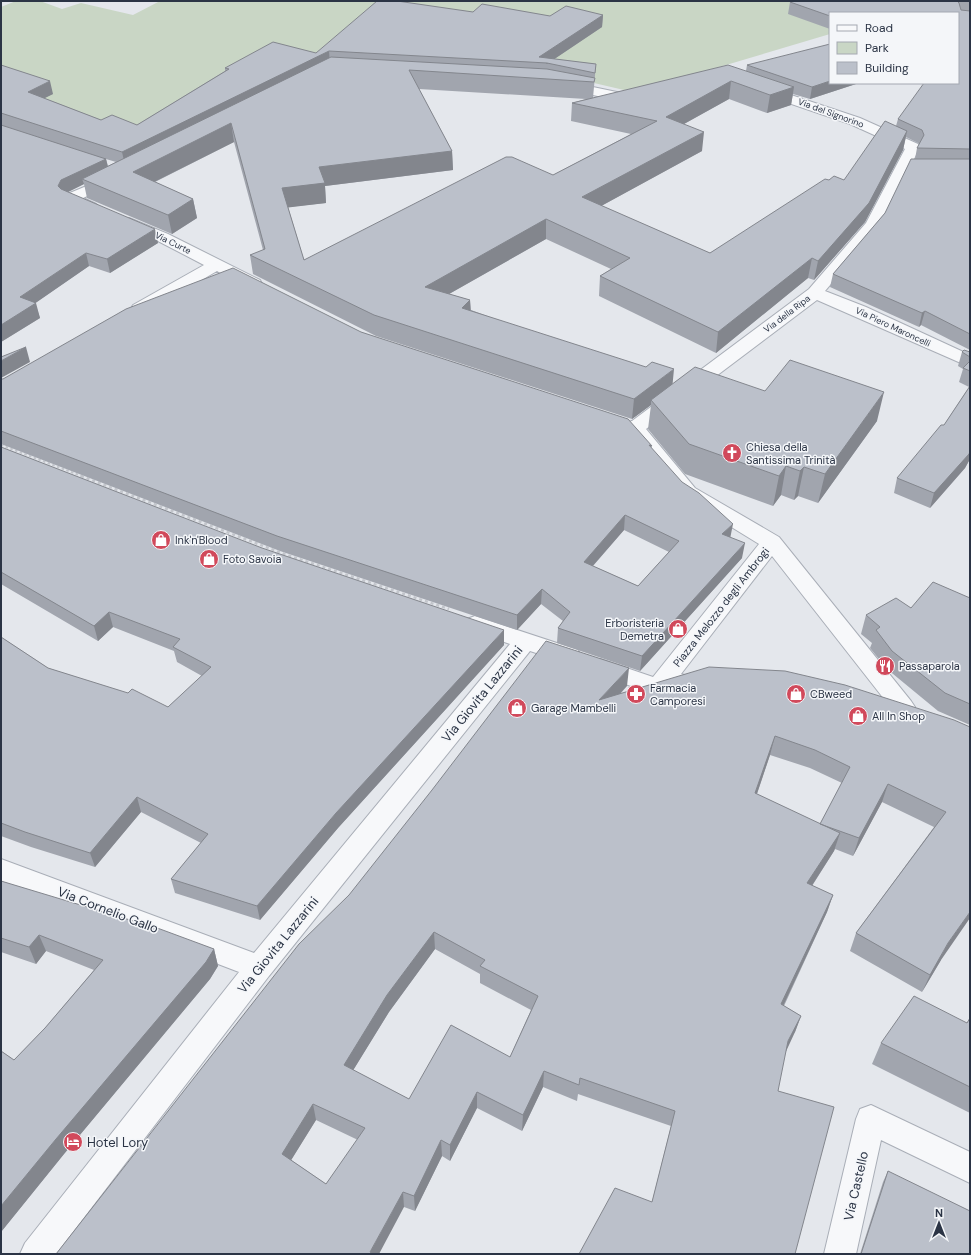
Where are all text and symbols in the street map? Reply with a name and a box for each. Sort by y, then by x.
legend [829,12,959,84]
text: Road [865,20,893,36]
text: Park [865,40,889,56]
text: Building [865,60,909,76]
street label: Via del Signorino [796,95,866,131]
street label: Via Curte [153,229,193,257]
street label: Via della Ripa [761,292,813,336]
street label: Via Piero Maroncelli [854,304,932,350]
place label: Chiesa della Santissima Trinità [746,440,836,467]
church icon: Chiesa della Santissima Trinità [721,442,743,464]
shop icon: Ink'n'Blood [150,529,172,551]
place label: Ink'n'Blood [175,533,228,547]
street label: Piazza Melozzo degli Ambrogi [670,544,772,670]
shop icon: Foto Savoia [198,548,220,570]
place label: Foto Savoia [223,552,281,566]
place label: Erboristeria Demetra [605,616,664,643]
shop icon: Erboristeria Demetra [667,618,689,640]
street label: Via Giovita Lazzarini [438,642,526,746]
restaurant icon: Passaparola [874,655,896,677]
place label: Passaparola [899,659,960,673]
place label: Farmacia Camporesi [650,681,705,708]
pharmacy icon: Farmacia Camporesi [625,683,647,705]
shop icon: CBweed [785,683,807,705]
place label: CBweed [810,687,852,701]
shop icon: Garage Mambelli [506,697,528,719]
place label: Garage Mambelli [531,701,616,715]
shop icon: All In Shop [847,705,869,727]
place label: All In Shop [872,709,925,723]
street label: Via Cornelio Gallo [55,883,161,937]
street label: Via Giovita Lazzarini [234,893,322,997]
hotel icon: Hotel Lory [62,1131,84,1153]
place label: Hotel Lory [87,1134,148,1151]
street label: Via Castello [840,1149,872,1222]
north arrow [919,1203,959,1243]
text: N [935,1206,943,1220]

